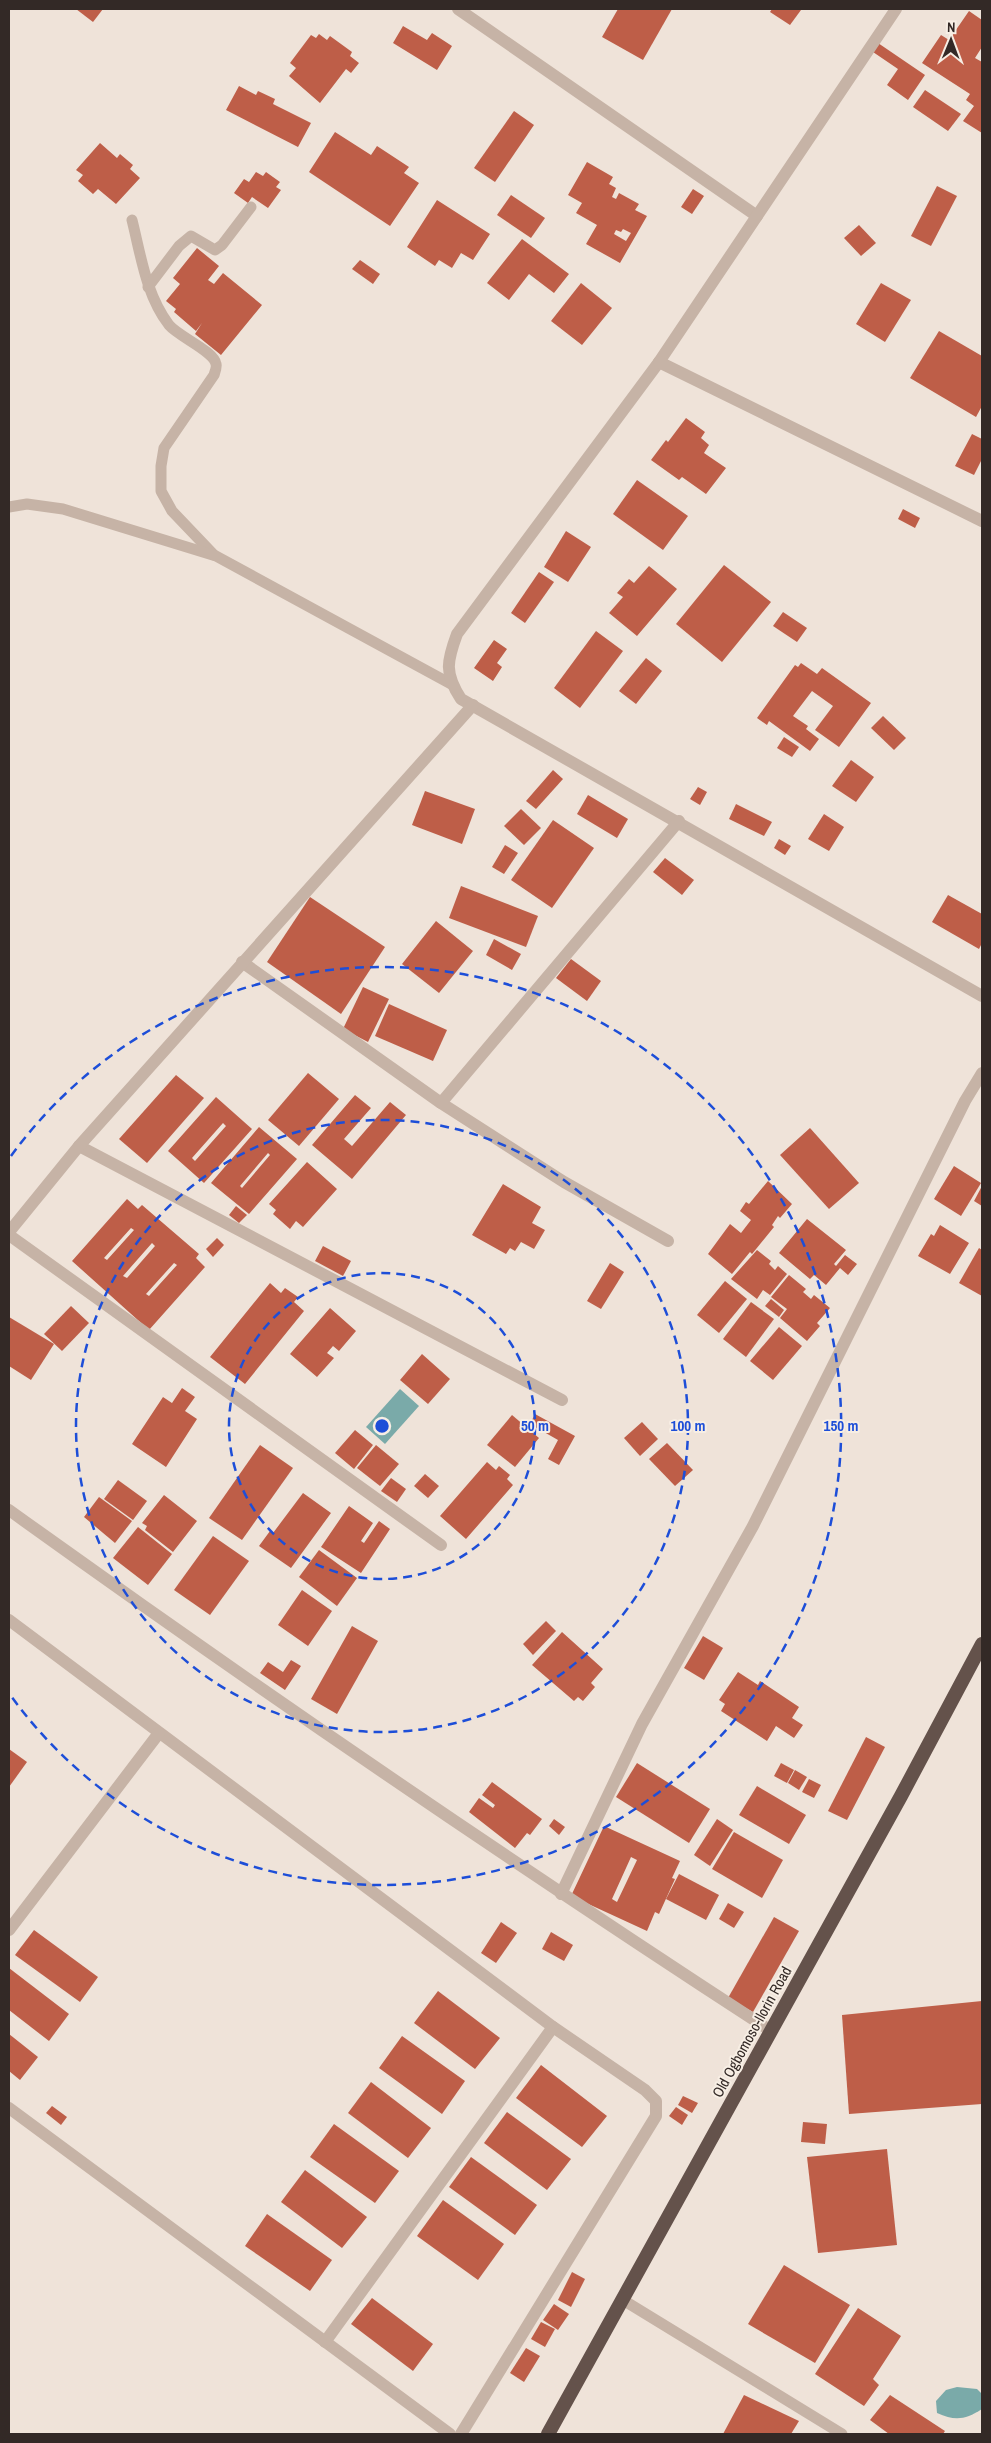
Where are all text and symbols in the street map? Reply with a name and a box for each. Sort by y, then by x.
north arrow [926,15,976,65]
text: N [947,18,956,36]
text: 50 m [521,1415,549,1436]
text: 100 m [671,1415,705,1436]
text: 150 m [824,1415,858,1436]
centre of rings [373,1417,391,1435]
street label: Old Ogbomoso-Ilorin Road [707,1962,796,2101]

